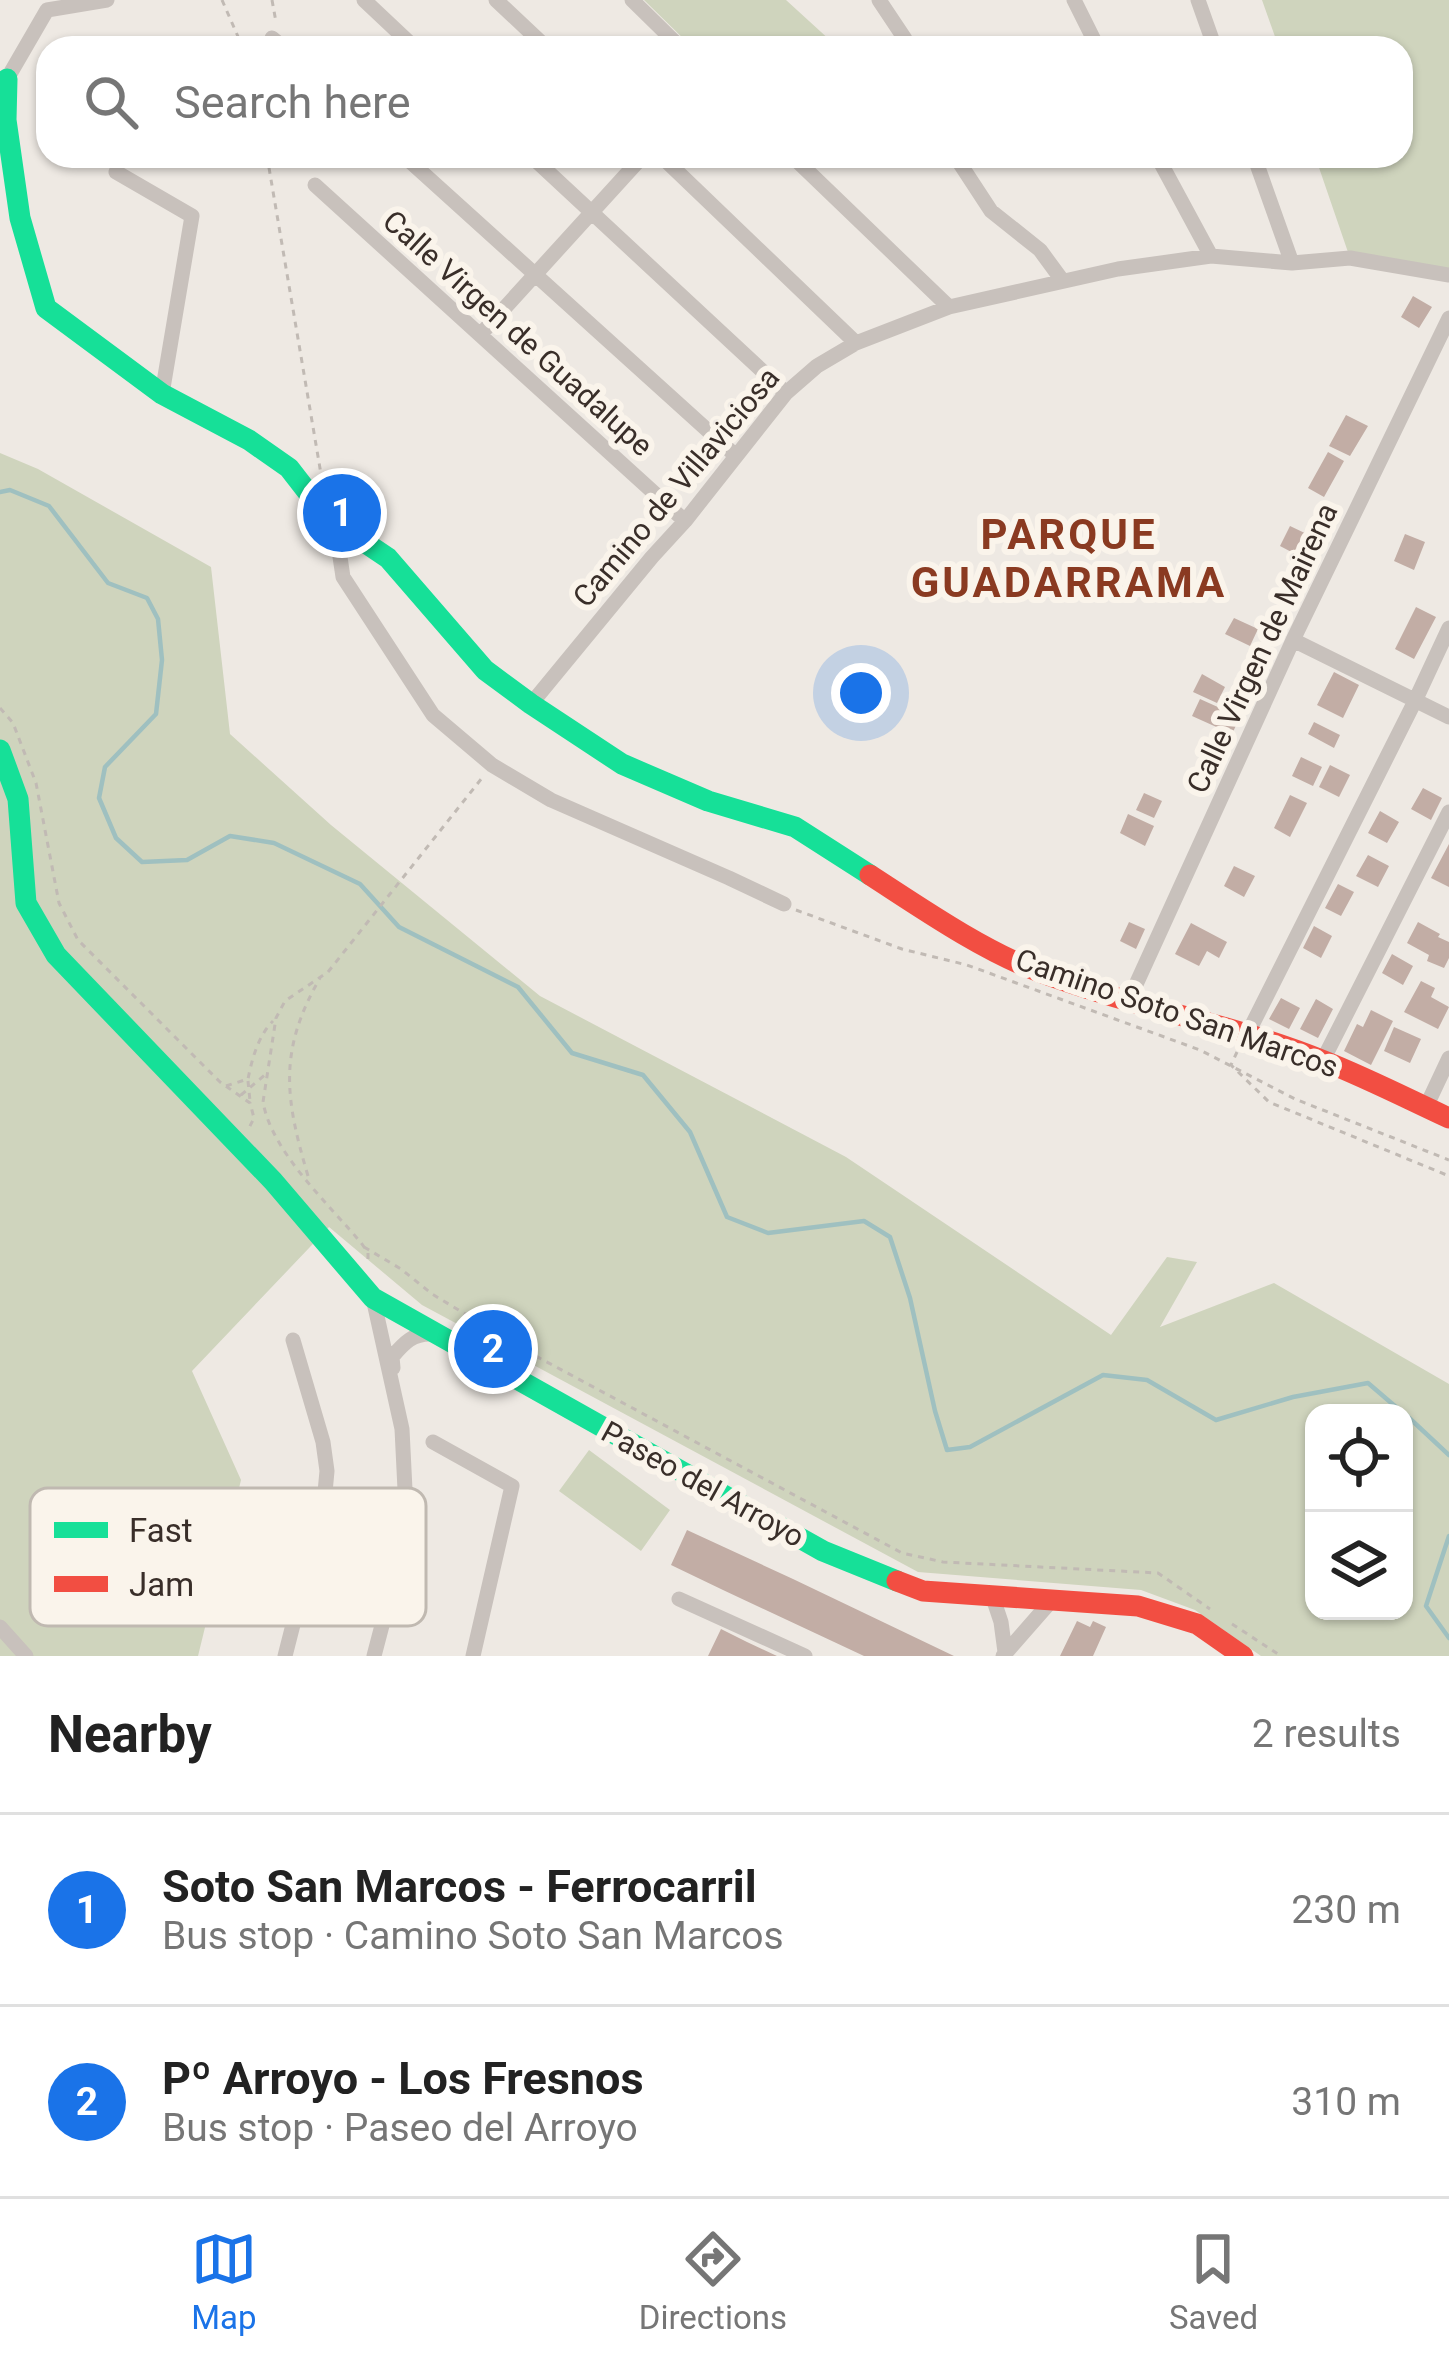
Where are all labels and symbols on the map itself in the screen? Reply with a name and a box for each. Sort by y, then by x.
street label: Calle Virgen de Guadalupe [376,203,660,463]
street label: Camino de Villaviciosa [566,360,786,614]
pin: 1 [303,468,381,558]
street label: Calle Virgen de Mairena [1179,498,1345,798]
district label: PARQUE GUADARRAMA [911,510,1227,607]
your location [831,663,891,723]
street label: Camino Soto San Marcos [1011,941,1343,1085]
pin: 2 [454,1304,532,1394]
street label: Paseo del Arroyo [596,1414,810,1554]
legend [30,1488,426,1626]
text: Fast [129,1511,192,1550]
text: Jam [129,1565,194,1604]

